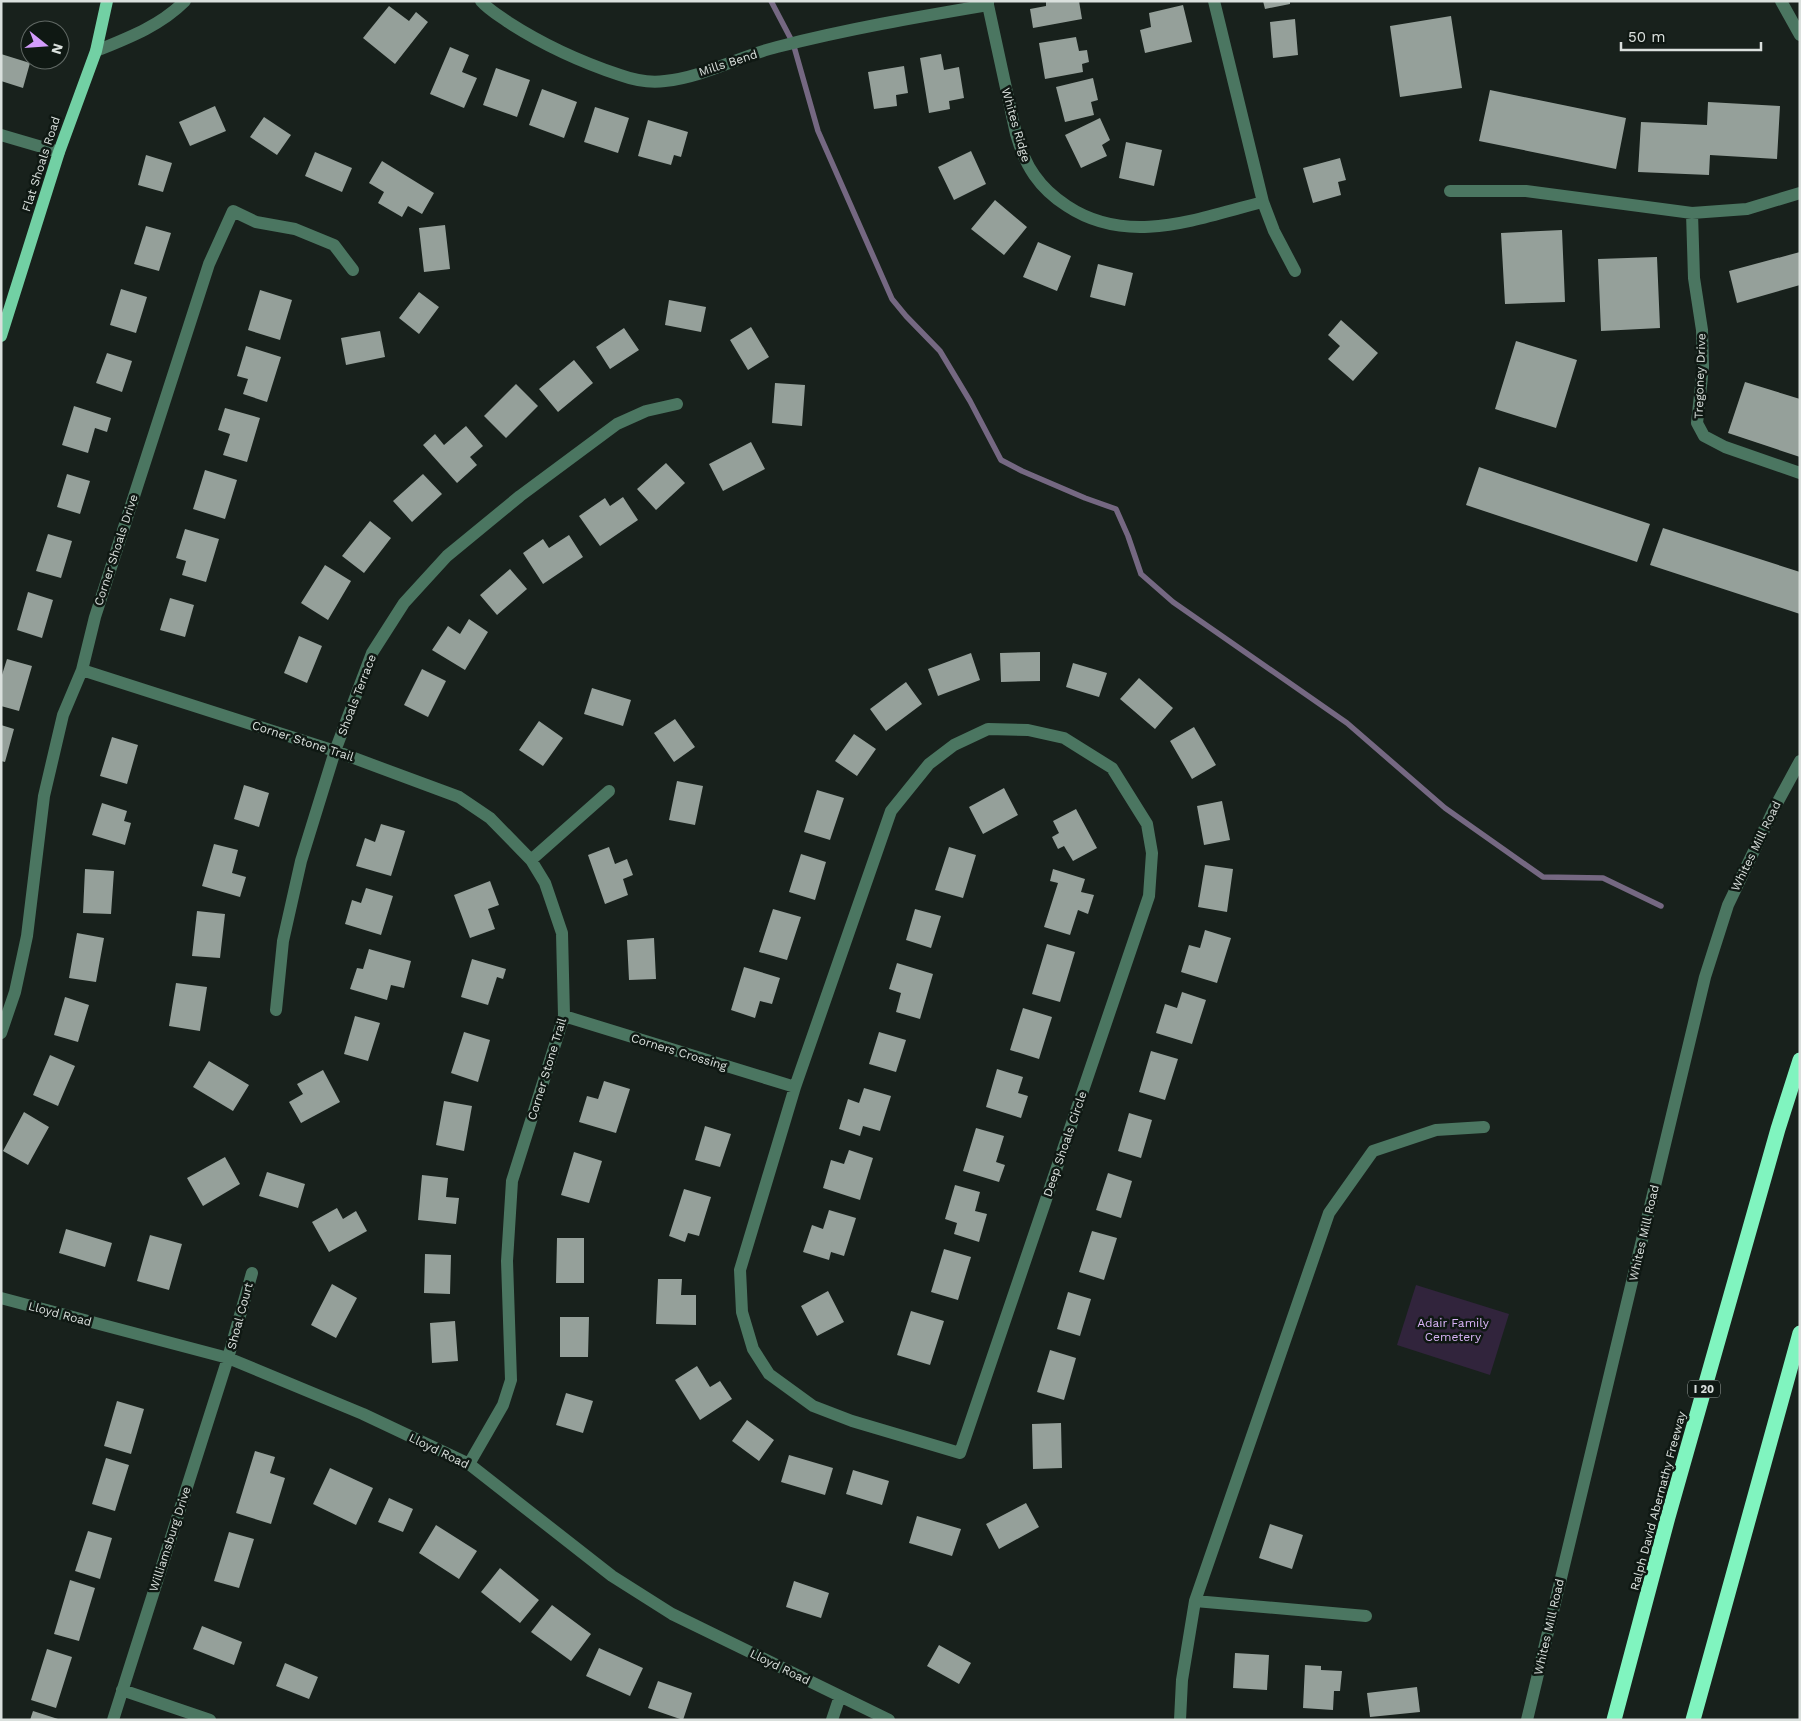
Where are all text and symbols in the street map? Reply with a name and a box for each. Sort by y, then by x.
north arrow [20,20,70,70]
scale bar [1621,20,1761,52]
text: 50 m [1628,28,1665,46]
text: N [48,42,67,56]
street label: Mills Bend [697,47,759,79]
street label: Whites Ridge [999,86,1033,164]
street label: Flat Shoals Road [19,115,63,213]
street label: Tregoney Drive [1692,333,1708,419]
street label: Corner Shoals Drive [91,492,141,608]
street label: Shoals Terrace [335,652,379,738]
street label: Corner Stone Trail [250,718,356,764]
street label: Whites Mill Road [1728,799,1784,893]
street label: Corner Stone Trail [525,1016,569,1122]
street label: Corners Crossing [629,1031,729,1073]
street label: Deep Shoals Circle [1040,1089,1090,1199]
street label: Whites Mill Road [1626,1184,1662,1282]
street label: Shoal Court [224,1281,256,1351]
street label: Lloyd Road [27,1299,93,1329]
park label: Adair Family Cemetery [1417,1316,1490,1344]
road number: I 20 [1688,1380,1720,1398]
street label: Ralph David Abernathy Freeway [1627,1409,1689,1592]
street label: Lloyd Road [407,1430,471,1472]
street label: Williamsburg Drive [146,1485,194,1593]
street label: Whites Mill Road [1531,1578,1567,1676]
street label: Lloyd Road [748,1646,812,1688]

